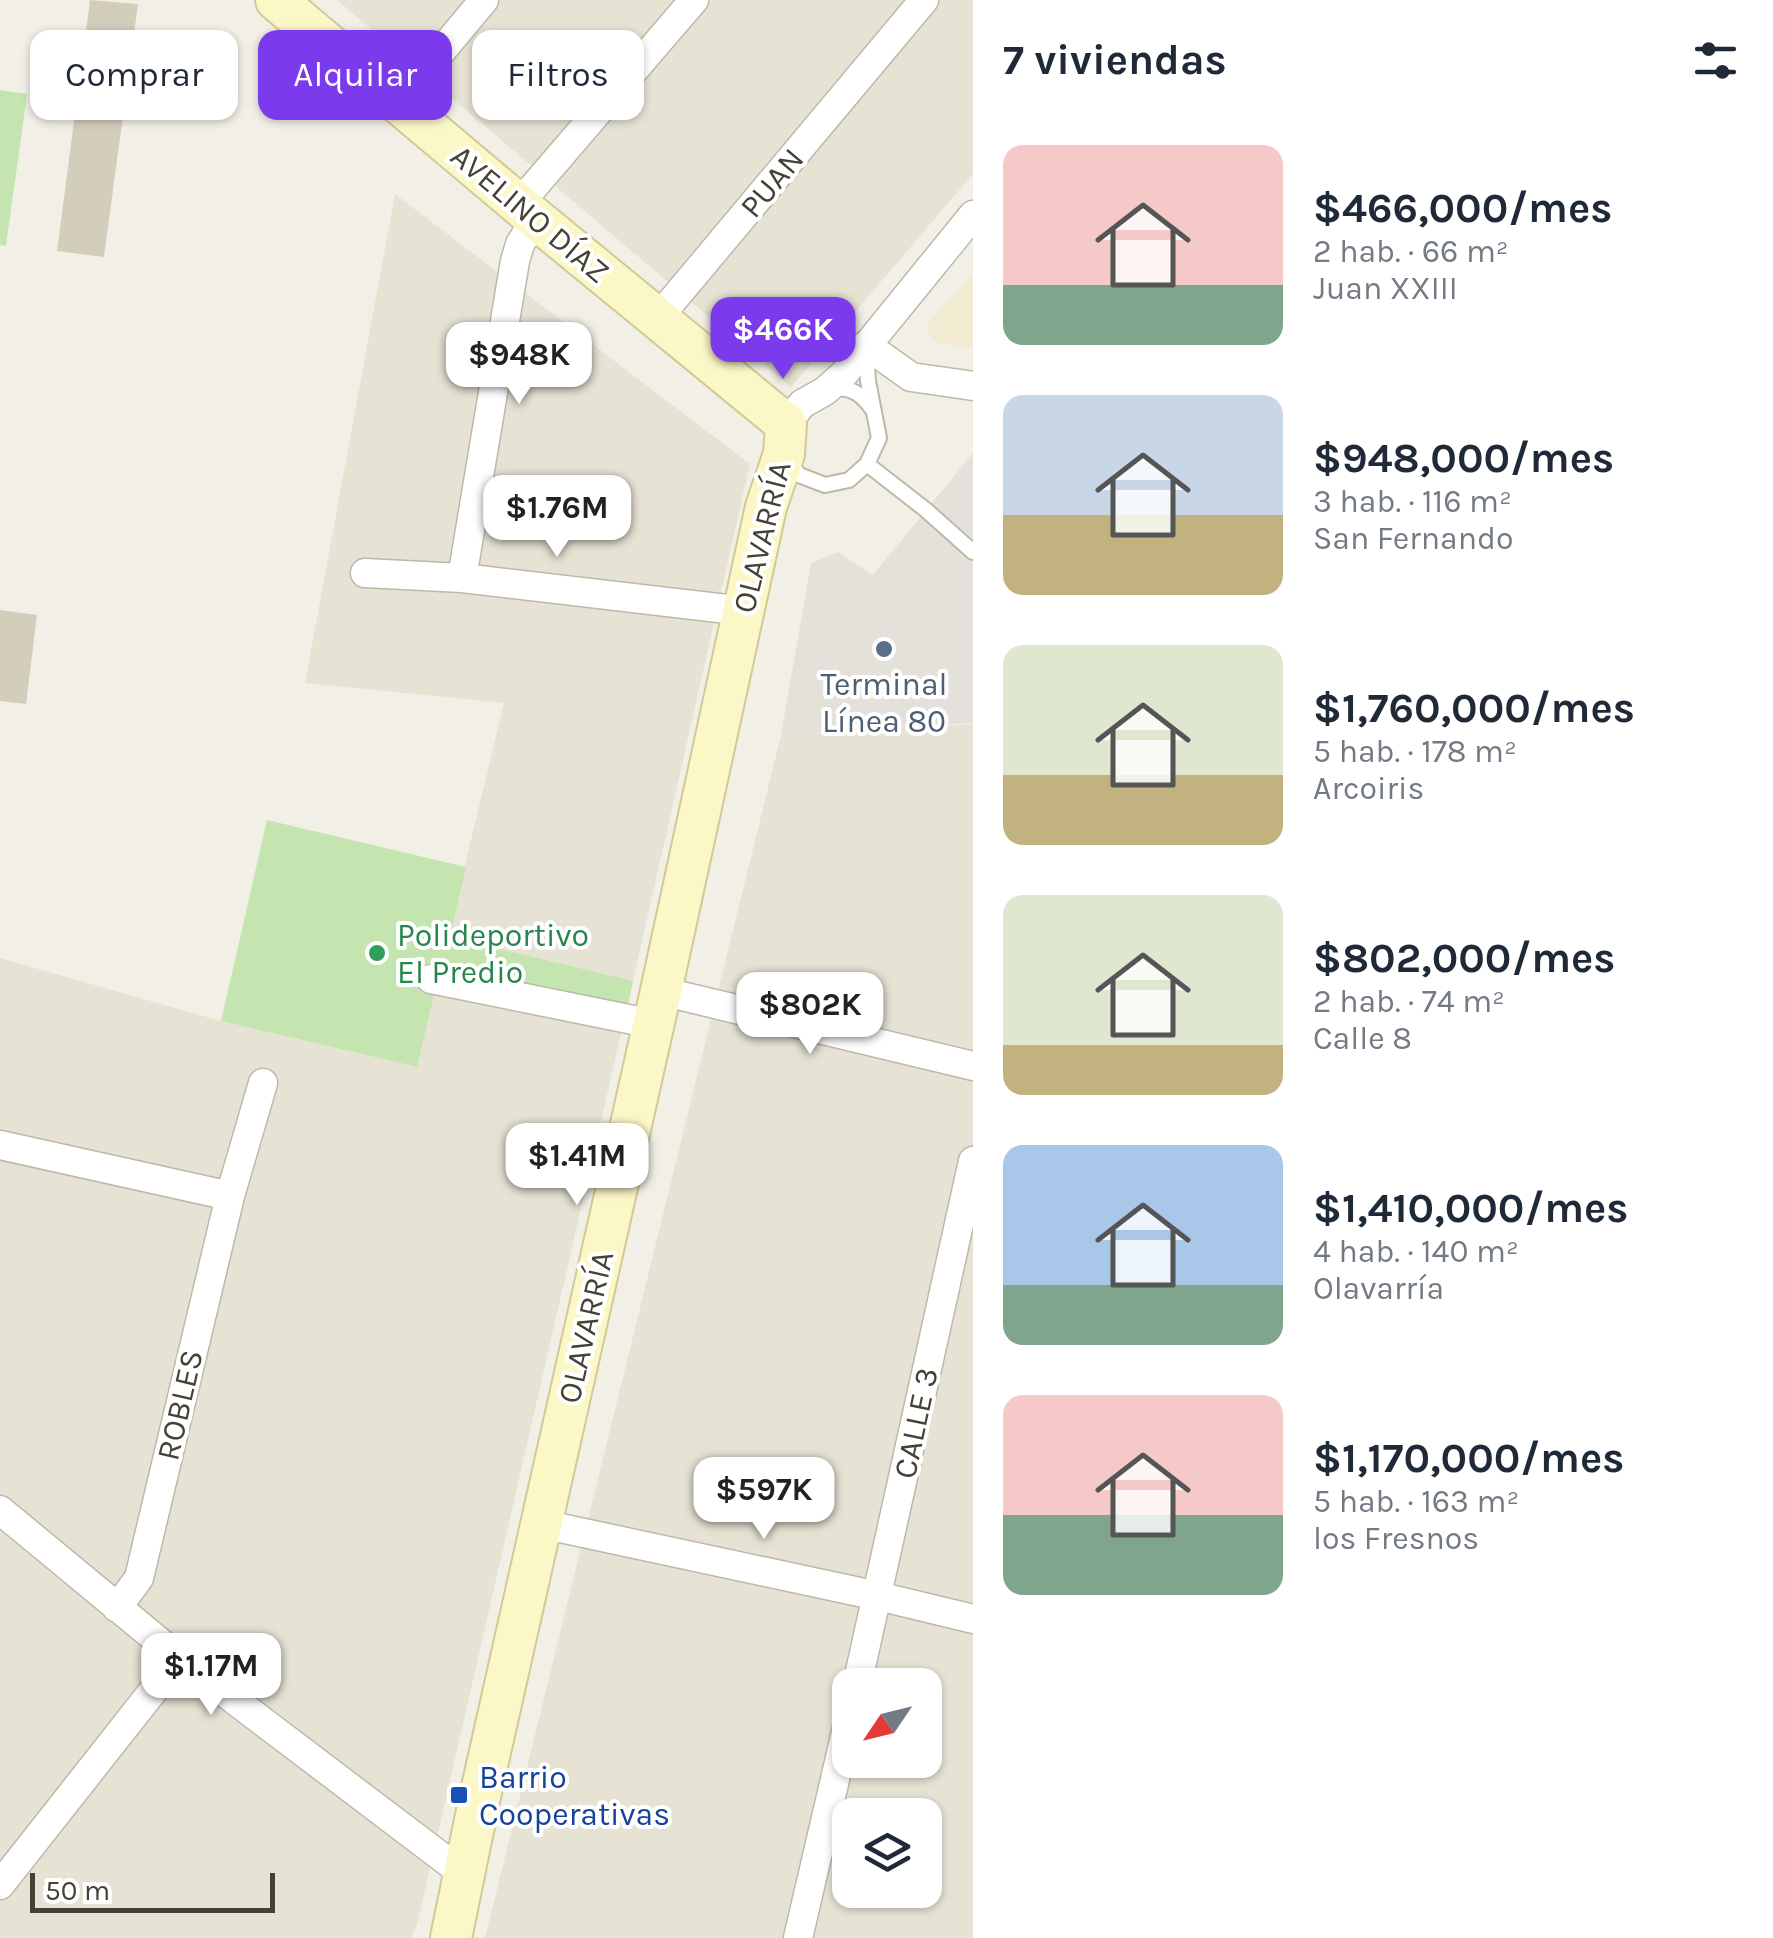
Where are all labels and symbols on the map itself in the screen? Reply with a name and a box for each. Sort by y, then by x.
street label: AVELINO DÍAZ [443,136,618,291]
street label: PUAN [732,141,812,225]
pin: $466K [713,297,853,382]
pin: $948K [449,322,589,407]
street label: OLAVARRÍA [723,457,799,617]
pin: $1.76M [476,475,638,560]
marker: Terminal Línea 80 [873,638,895,660]
place label: Terminal Línea 80 [821,666,947,740]
place label: Polideportivo El Predio [397,917,589,991]
marker: Polideportivo El Predio [366,942,388,964]
pin: $802K [740,972,880,1057]
pin: $1.41M [496,1123,658,1208]
street label: OLAVARRÍA [549,1247,621,1407]
street label: ROBLES [149,1346,211,1464]
street label: CALLE 3 [886,1364,946,1482]
pin: $597K [694,1457,834,1542]
pin: $1.17M [130,1633,292,1718]
north arrow [832,1668,942,1778]
place label: Barrio Cooperativas [479,1759,670,1833]
marker: Barrio Cooperativas [448,1784,470,1806]
scale bar [30,1868,275,1912]

